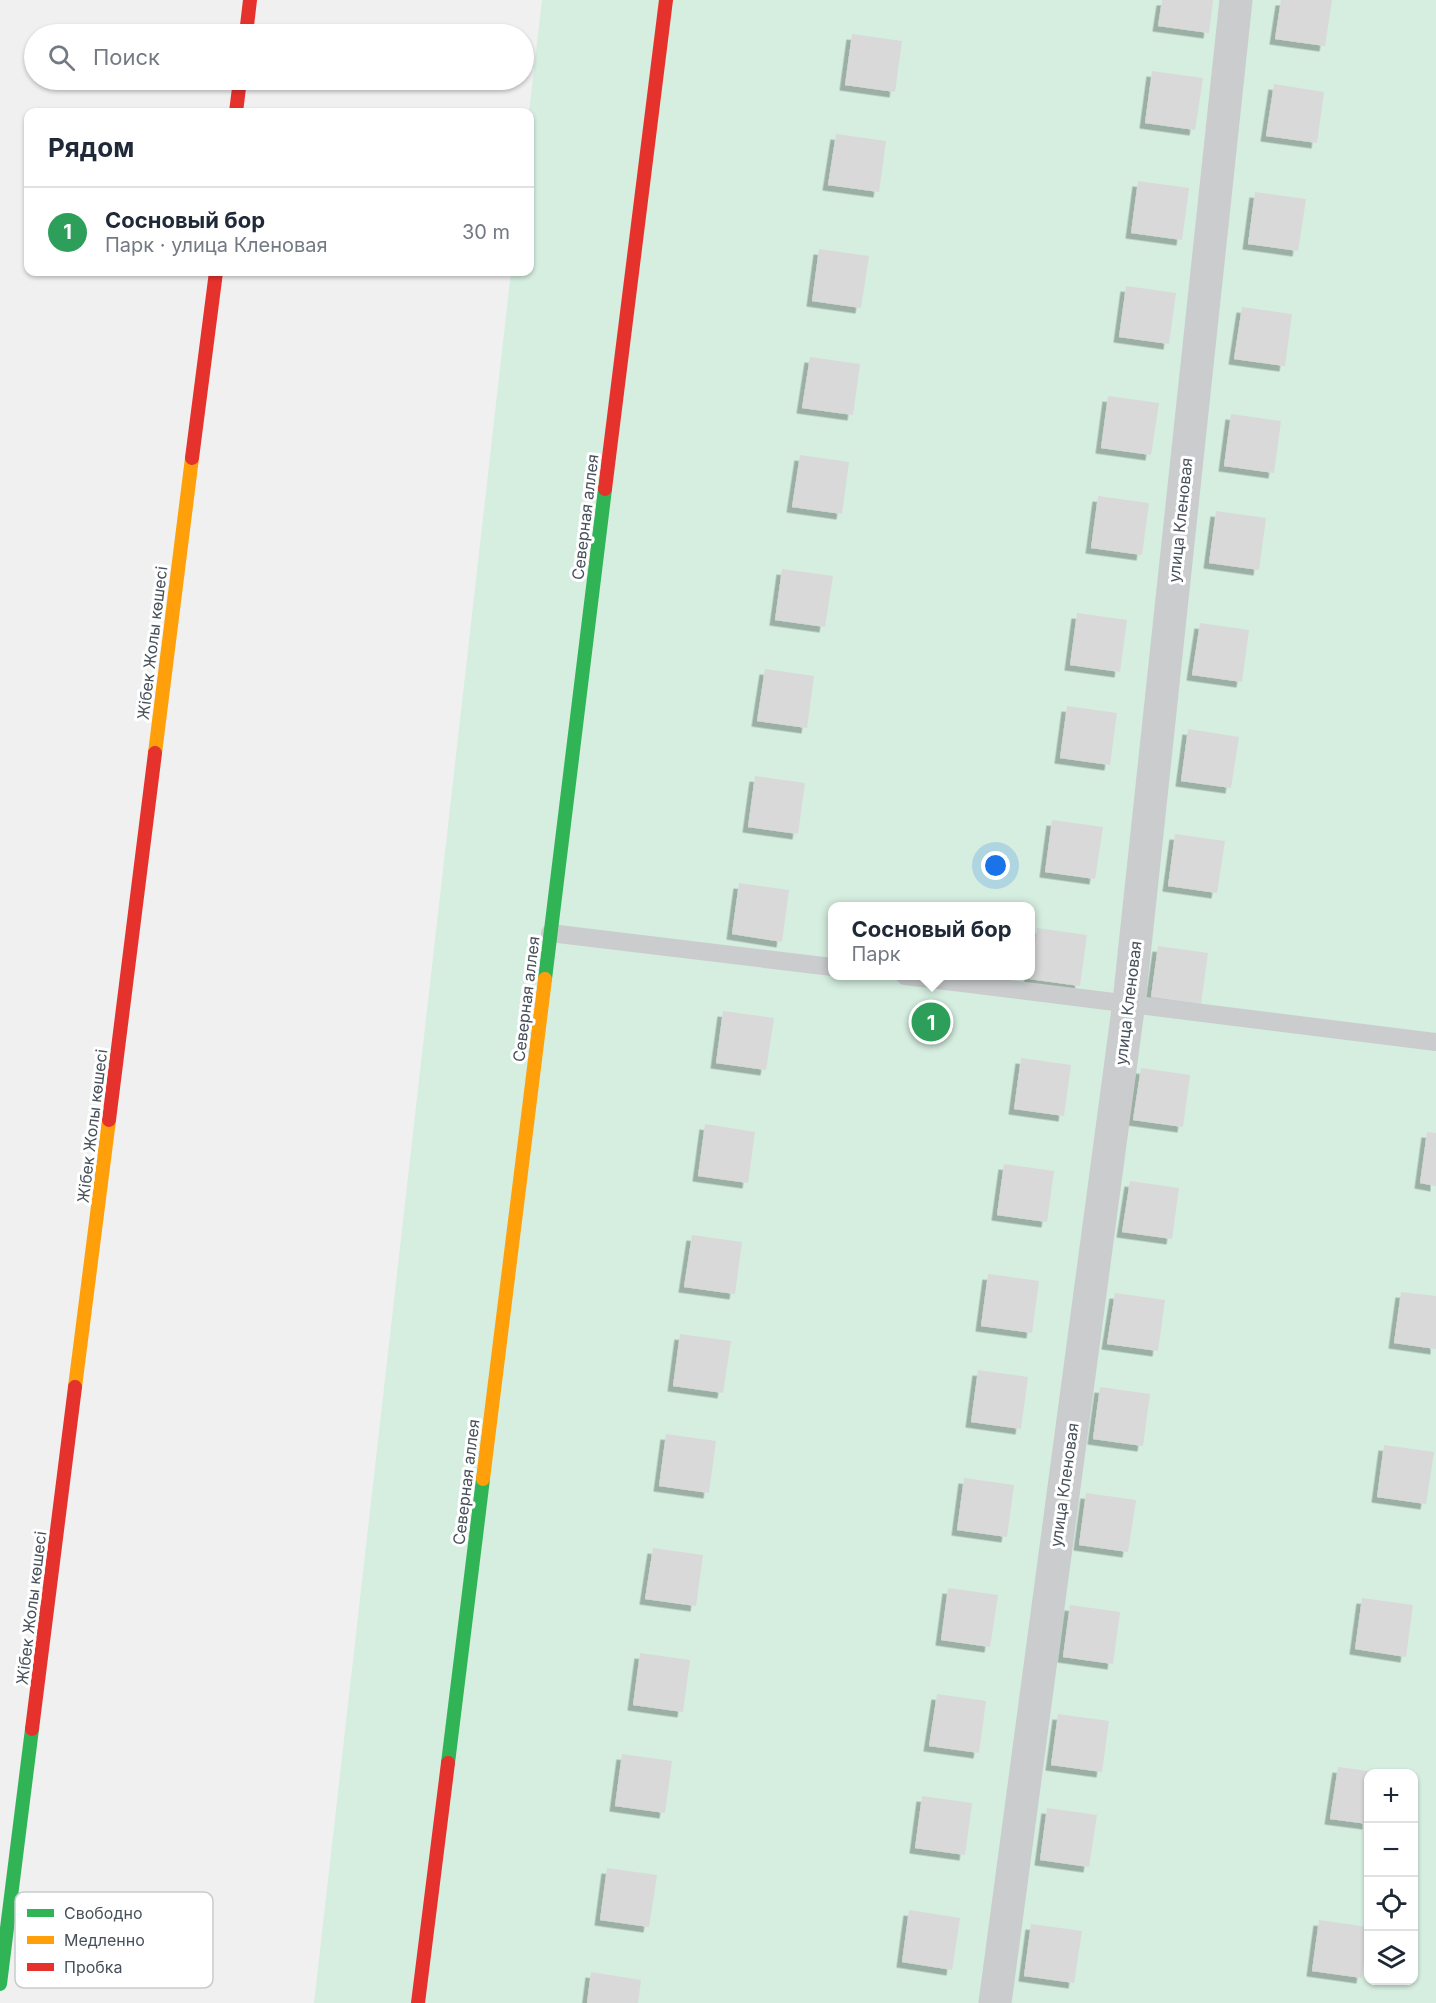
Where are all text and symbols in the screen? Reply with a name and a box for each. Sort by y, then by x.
search box [24,24,534,90]
icon: search [45,41,78,74]
text: Поиск [93,44,160,70]
text: Рядом [48,132,134,163]
text: Сосновый бор [105,207,265,233]
text: 1 [63,220,72,244]
text: 30 m [462,220,510,244]
text: Парк · улица Кленовая [105,233,328,257]
street label: Северная аллея [567,453,603,581]
street label: улица Кленовая [1164,457,1196,583]
street label: Жібек Жолы көшесі [133,565,171,721]
your location [981,851,1010,880]
popup [828,902,1035,980]
text: Сосновый бор [851,916,1012,942]
street label: Северная аллея [508,935,544,1063]
street label: улица Кленовая [1110,940,1146,1066]
text: Парк [851,942,901,966]
pin: 1 [912,1000,950,1044]
street label: Жібек Жолы көшесі [73,1048,111,1204]
street label: Северная аллея [448,1418,484,1546]
street label: улица Кленовая [1045,1422,1083,1548]
street label: Жібек Жолы көшесі [12,1530,50,1686]
map controls [1364,1769,1418,1985]
button: + [1364,1769,1418,1823]
button: − [1364,1823,1418,1877]
button: locate [1364,1877,1418,1931]
legend [15,1892,213,1988]
text: Свободно [64,1903,143,1923]
text: Медленно [64,1930,145,1950]
button: layers [1364,1931,1418,1985]
text: Пробка [64,1957,122,1977]

